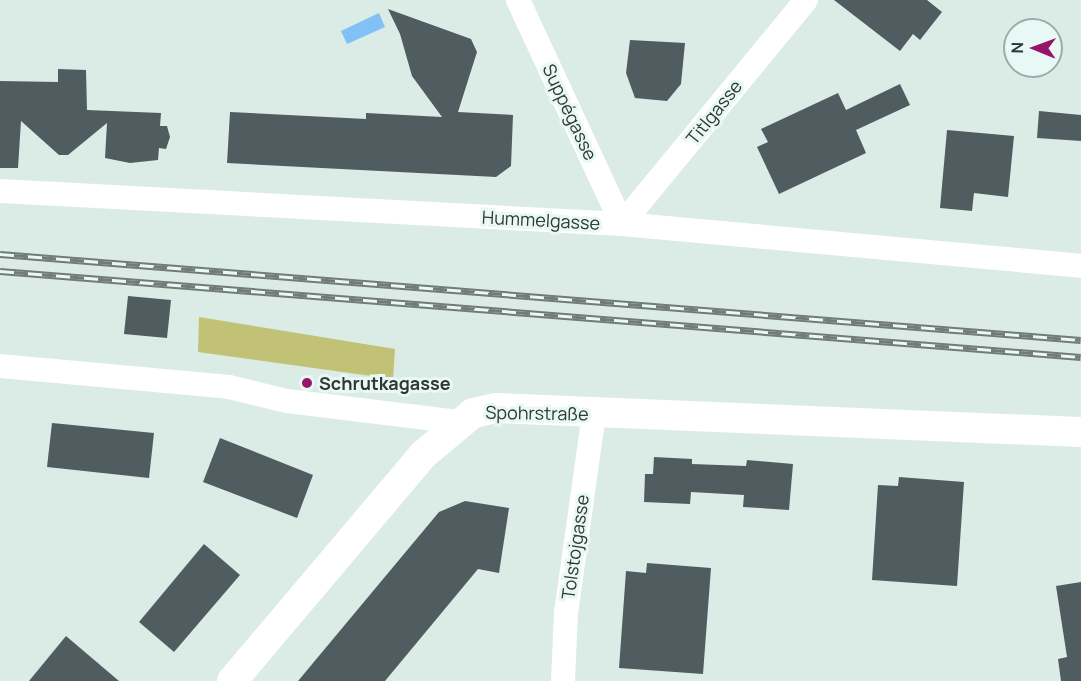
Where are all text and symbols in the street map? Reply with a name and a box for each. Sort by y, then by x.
north arrow [1003,18,1063,78]
text: N [1006,42,1028,54]
street label: Suppégasse [538,60,602,164]
street label: Titlgasse [682,76,746,148]
street label: Hummelgasse [481,206,601,234]
place label: Schrutkagasse [319,372,451,394]
marker: Schrutkagasse [300,376,314,390]
street label: Spohrstraße [485,401,589,425]
street label: Tolstojgasse [557,493,593,601]

